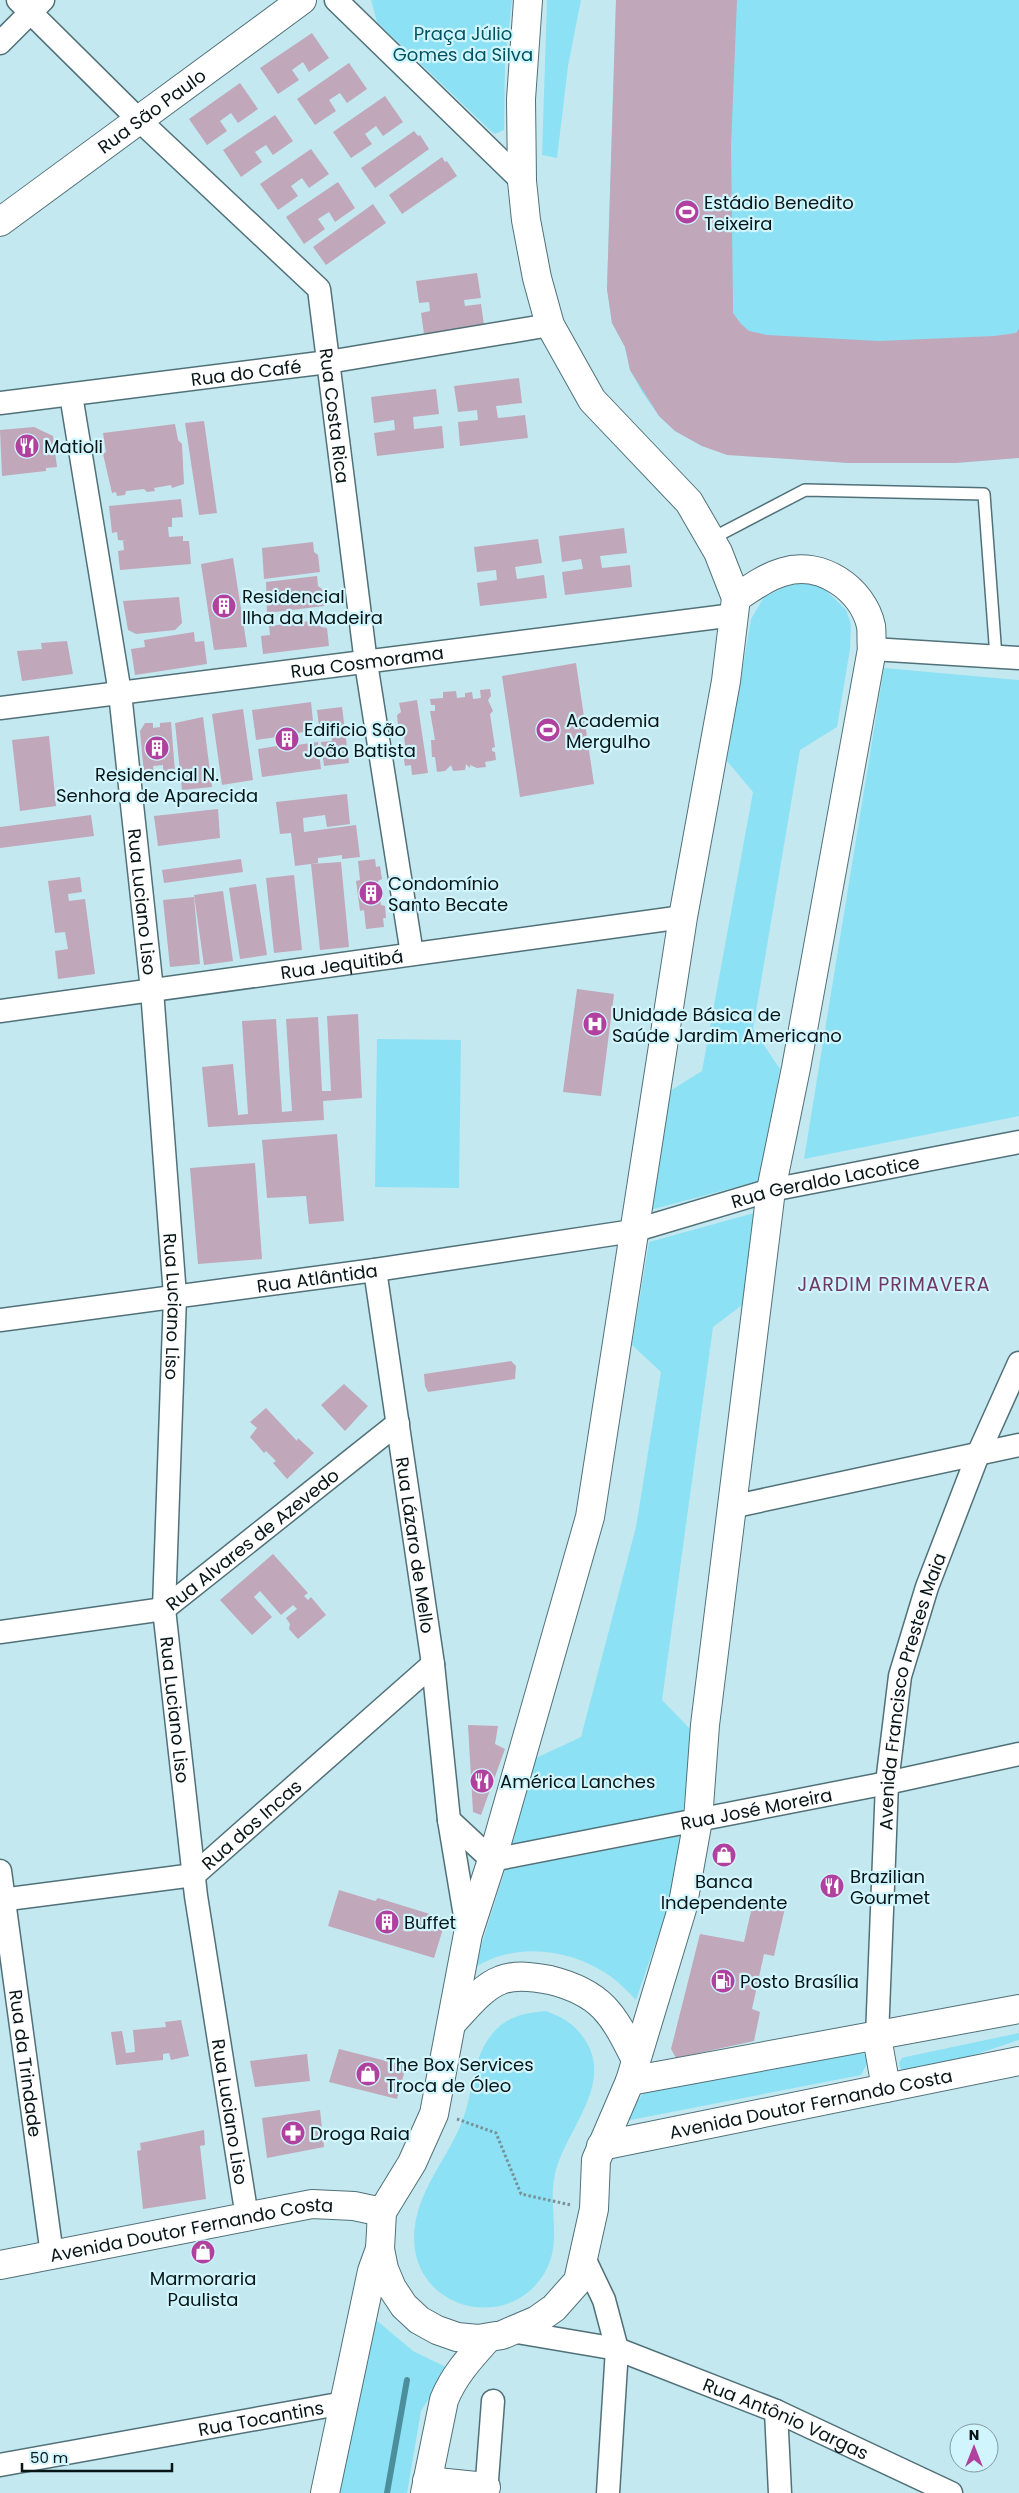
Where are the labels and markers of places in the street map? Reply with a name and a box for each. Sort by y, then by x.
place label: Estádio Benedito Teixeira [704,190,854,236]
sports icon: Estádio Benedito Teixeira [674,199,700,225]
restaurant icon: Matioli [14,433,40,459]
place label: Matioli [44,434,103,459]
place label: Residencial Ilha da Madeira [242,584,383,630]
building icon: Residencial Ilha da Madeira [211,593,237,619]
place label: Academia Mergulho [566,708,660,754]
place label: Edificio São João Batista [304,717,416,763]
sports icon: Academia Mergulho [535,717,561,743]
building icon: Edificio São João Batista [274,726,300,752]
building icon: Residencial N. Senhora de Aparecida [144,735,170,761]
place label: Residencial N. Senhora de Aparecida [56,762,258,808]
place label: Condomínio Santo Becate [388,871,508,917]
building icon: Condomínio Santo Becate [358,880,384,906]
place label: Unidade Básica de Saúde Jardim Americano [612,1002,842,1048]
hospital icon: Unidade Básica de Saúde Jardim Americano [582,1011,608,1037]
restaurant icon: América Lanches [469,1768,495,1794]
place label: América Lanches [500,1769,655,1794]
shop icon: Banca Independente [711,1842,737,1868]
place label: Brazilian Gourmet [850,1864,930,1910]
place label: Banca Independente [661,1869,787,1915]
restaurant icon: Brazilian Gourmet [819,1873,845,1899]
building icon: Buffet [374,1909,400,1935]
place label: Buffet [404,1910,456,1935]
fuel station icon: Posto Brasília [710,1968,736,1994]
place label: Posto Brasília [740,1969,859,1994]
place label: The Box Services Troca de Óleo [386,2052,534,2098]
shop icon: The Box Services Troca de Óleo [355,2061,381,2087]
pharmacy icon: Droga Raia [280,2120,306,2146]
place label: Droga Raia [310,2121,410,2146]
shop icon: Marmoraria Paulista [190,2239,216,2265]
place label: Marmoraria Paulista [150,2266,256,2312]

